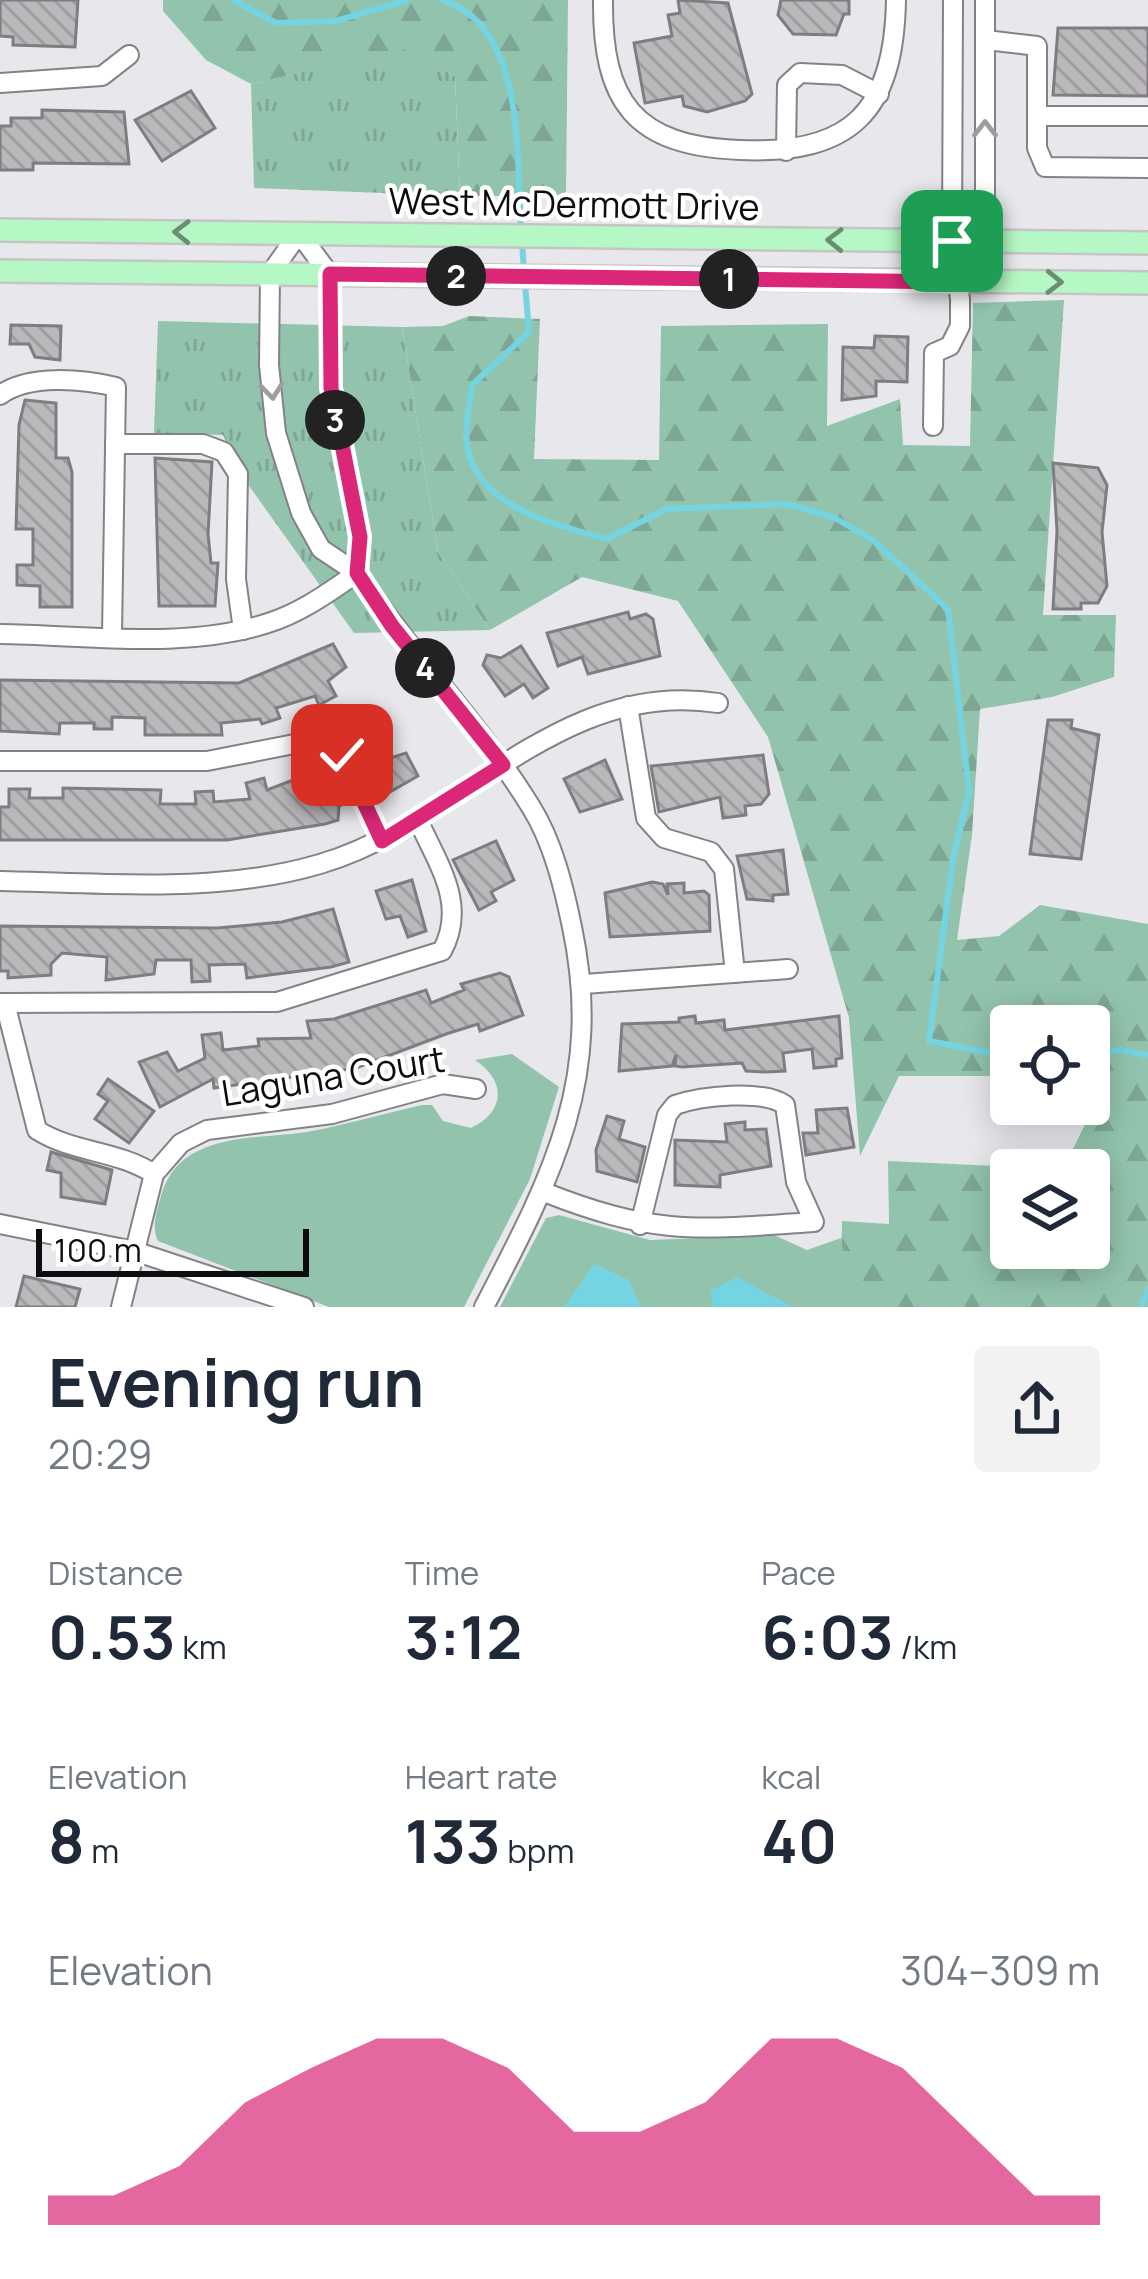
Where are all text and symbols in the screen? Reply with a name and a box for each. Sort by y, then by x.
one-way arrow [972,119,998,137]
street label: West McDermott Drive [388,176,760,231]
pin [901,190,1003,292]
icon: arrive [919,208,985,274]
one-way arrow [172,219,190,245]
one-way arrow [825,227,844,253]
pin: 2 [426,246,486,306]
pin: 1 [699,249,759,309]
text: 2 [446,253,466,298]
text: 1 [722,256,736,301]
one-way arrow [1045,269,1064,295]
one-way arrow [259,382,284,401]
pin: 3 [305,390,365,450]
text: 3 [325,397,345,442]
pin: 4 [395,638,455,698]
text: 4 [415,645,435,690]
pin [291,704,393,806]
icon: check [309,722,375,788]
map controls [990,1005,1110,1269]
button: locate [990,1005,1110,1125]
street label: Laguna Court [218,1034,448,1117]
button: layers [990,1149,1110,1269]
scale bar [36,1223,309,1276]
text: 100 m [54,1227,142,1272]
text: Evening run [48,1337,424,1427]
button: share [974,1346,1100,1472]
text: 20:29 [48,1427,152,1481]
text: Distance [48,1550,183,1595]
text: Time [405,1550,479,1595]
text: Pace [761,1550,836,1595]
text: 0.53 [48,1595,176,1677]
text: 3:12 [405,1595,522,1677]
text: 6:03 [761,1595,894,1677]
text: km [176,1624,227,1669]
text: /km [894,1624,957,1669]
text: Elevation [48,1754,187,1799]
text: Heart rate [405,1754,558,1799]
text: kcal [761,1754,822,1799]
text: 8 [48,1799,85,1881]
text: 133 [405,1799,501,1881]
text: 40 [761,1799,837,1881]
text: m [85,1828,119,1873]
text: bpm [501,1828,574,1873]
text: Elevation [48,1943,213,1997]
text: 304–309 m [900,1943,1100,1997]

